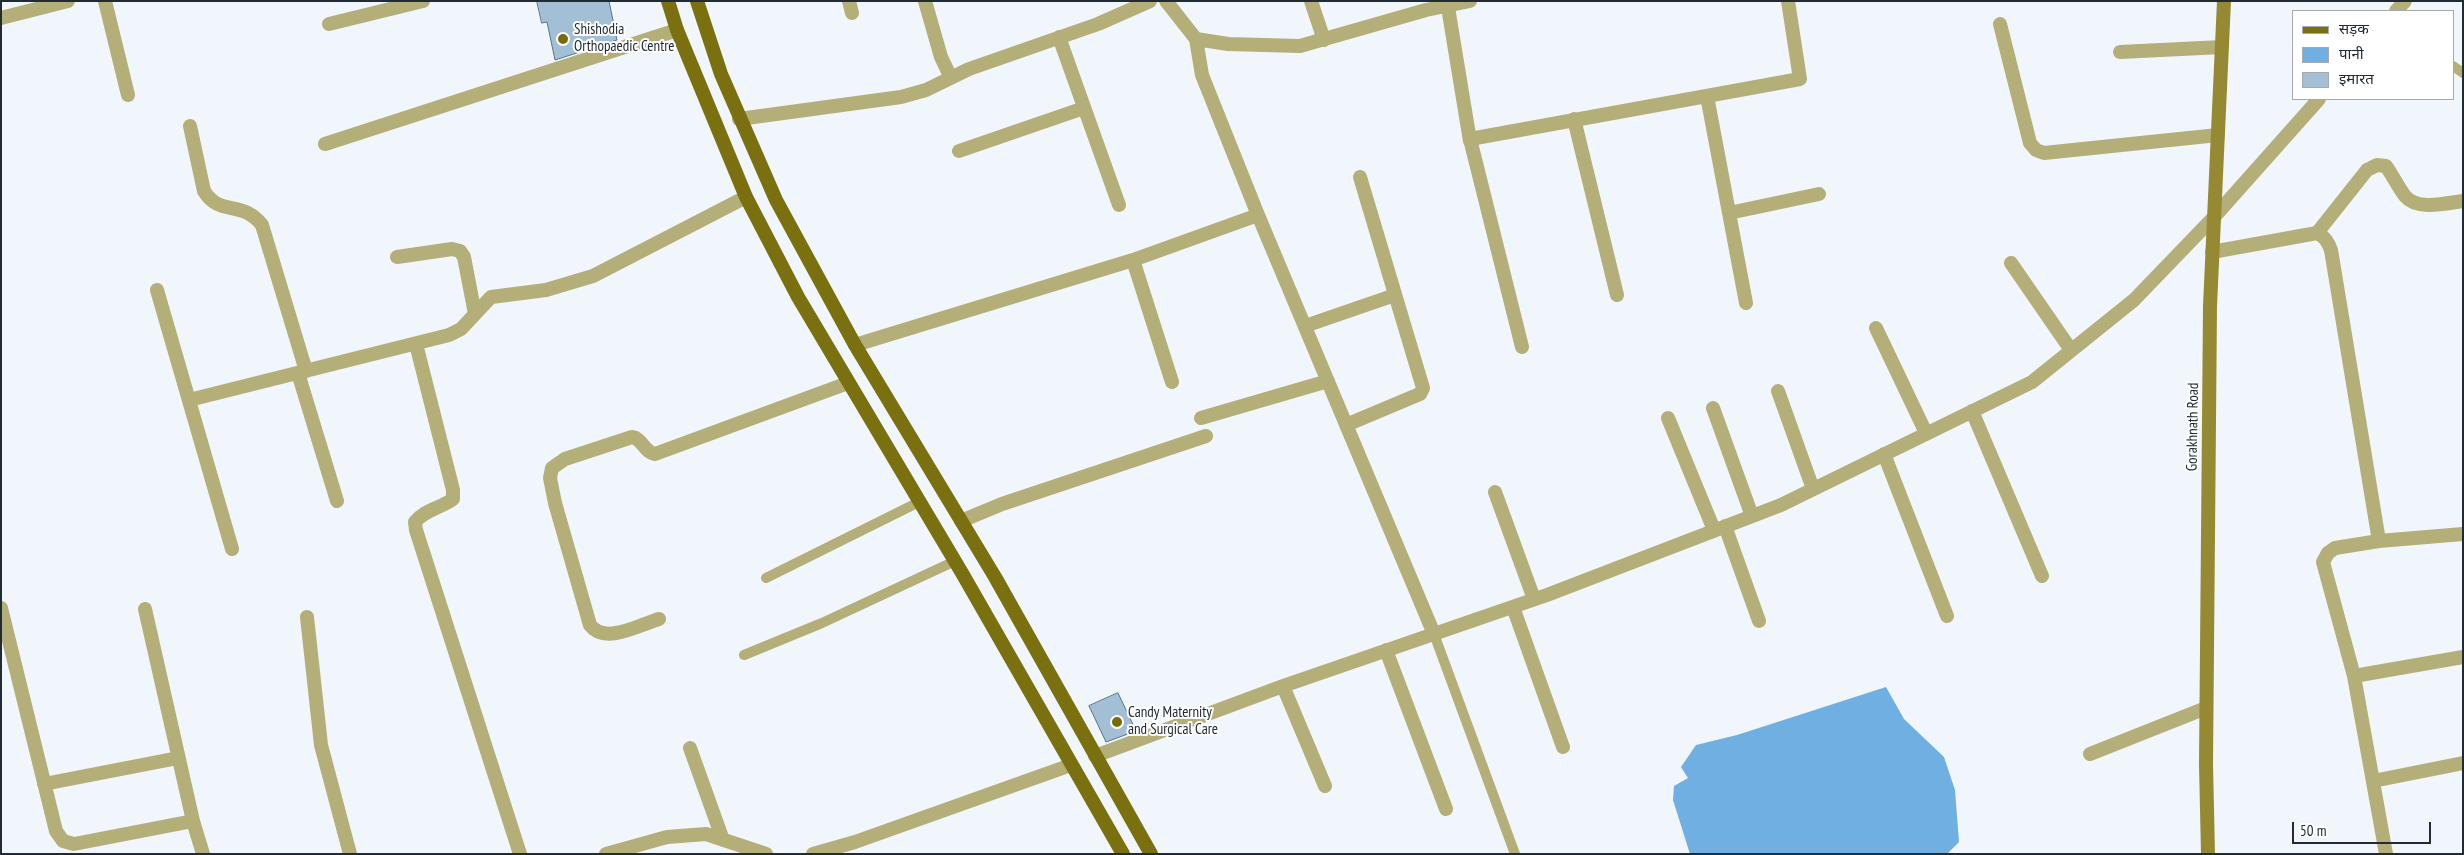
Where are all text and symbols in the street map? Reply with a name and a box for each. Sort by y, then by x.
legend [2292,10,2454,100]
text: सड़क [2339,19,2369,38]
place label: Shishodia Orthopaedic Centre [574,21,675,56]
marker: Shishodia Orthopaedic Centre [556,32,570,46]
text: पानी [2339,44,2364,63]
text: इमारत [2339,69,2374,88]
street label: Gorakhnath Road [2183,383,2203,471]
place label: Candy Maternity and Surgical Care [1128,704,1218,739]
marker: Candy Maternity and Surgical Care [1110,715,1124,729]
scale bar [2294,812,2433,844]
text: 50 m [2300,821,2326,840]

